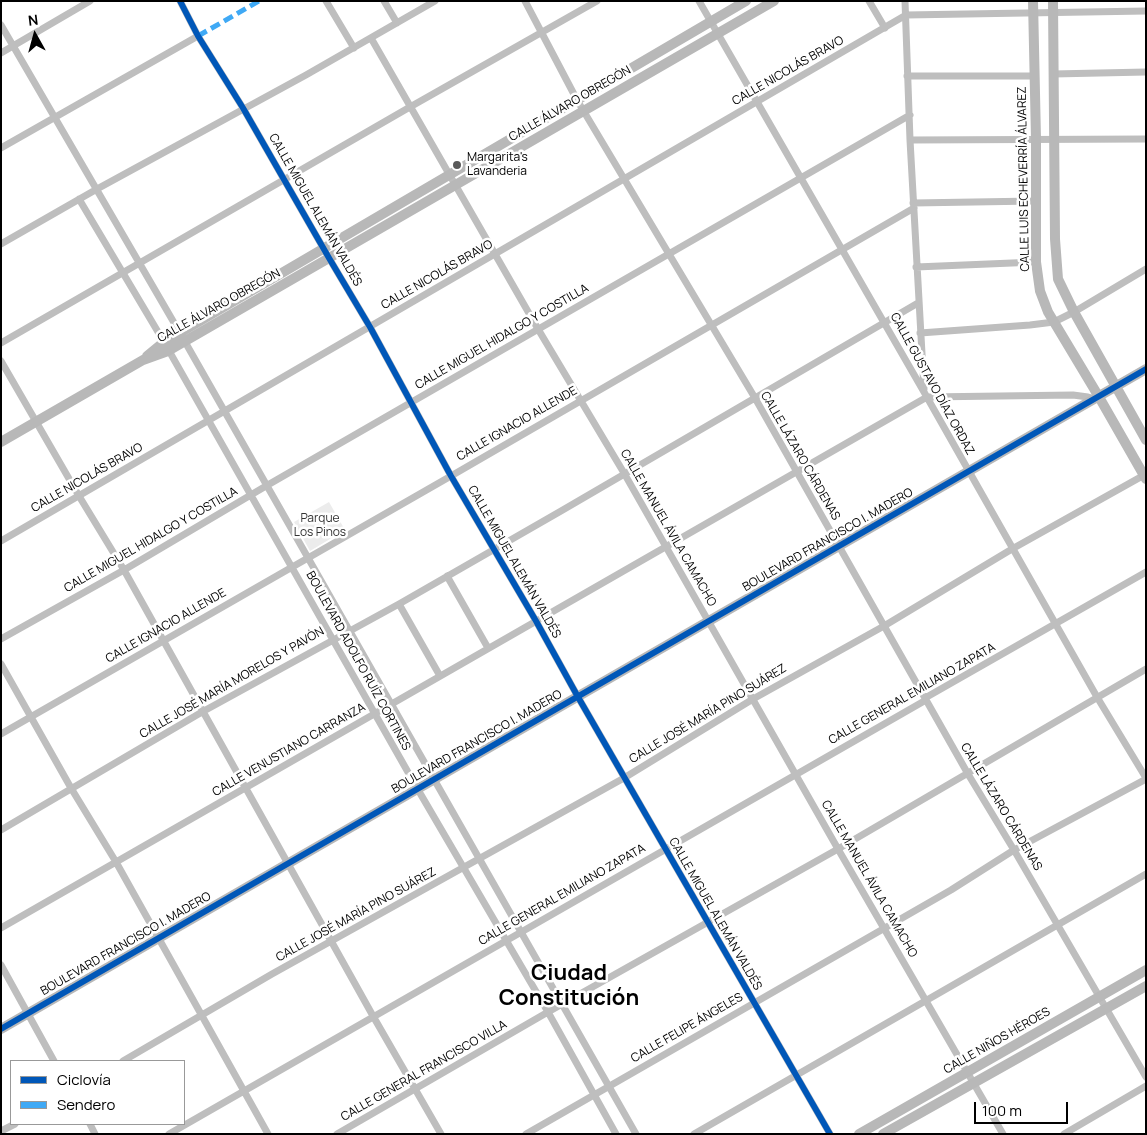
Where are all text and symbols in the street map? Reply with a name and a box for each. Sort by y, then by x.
north arrow [10,10,60,60]
text: N [27,10,39,30]
street label: CALLE NICOLÁS BRAVO [730,33,846,109]
street label: CALLE ÁLVARO OBREGÓN [507,63,633,145]
street label: CALLE LUIS ECHEVERRÍA ÁLVAREZ [1015,86,1033,272]
street label: CALLE MIGUEL ALEMÁN VALDÉS [265,131,365,289]
place label: Margarita's Lavanderia [467,151,528,179]
marker: Margarita's Lavanderia [451,159,463,171]
street label: CALLE NICOLÁS BRAVO [379,237,495,313]
street label: CALLE ÁLVARO OBREGÓN [155,266,283,346]
street label: CALLE MIGUEL HIDALGO Y COSTILLA [413,281,591,393]
street label: CALLE GUSTAVO DÍAZ ORDAZ [887,310,977,458]
street label: CALLE IGNACIO ALLENDE [454,384,580,464]
street label: CALLE LÁZARO CÁRDENAS [757,389,843,523]
street label: CALLE NICOLÁS BRAVO [29,440,145,516]
street label: CALLE MANUEL ÁVILA CAMACHO [617,447,719,609]
street label: CALLE MIGUEL ALEMÁN VALDÉS [464,483,564,641]
street label: CALLE MIGUEL HIDALGO Y COSTILLA [62,484,240,596]
street label: BOULEVARD FRANCISCO I. MADERO [740,485,916,595]
park label: Parque Los Pinos [294,512,346,540]
street label: BOULEVARD ADOLFO RUÍZ CORTINES [303,569,413,753]
street label: CALLE IGNACIO ALLENDE [103,586,229,666]
street label: CALLE JOSÉ MARÍA MORELOS Y PAVÓN [137,624,327,742]
street label: CALLE GENERAL EMILIANO ZAPATA [826,640,998,748]
street label: CALLE JOSÉ MARÍA PINO SUÁREZ [627,661,789,767]
street label: BOULEVARD FRANCISCO I. MADERO [389,687,565,797]
street label: CALLE VENUSTIANO CARRANZA [210,700,368,800]
street label: CALLE LÁZARO CÁRDENAS [957,741,1045,873]
street label: CALLE MANUEL ÁVILA CAMACHO [818,798,920,960]
street label: CALLE MIGUEL ALEMÁN VALDÉS [665,835,765,993]
street label: CALLE GENERAL EMILIANO ZAPATA [476,841,648,949]
street label: CALLE JOSÉ MARÍA PINO SUÁREZ [274,865,438,965]
street label: BOULEVARD FRANCISCO I. MADERO [38,889,214,999]
district label: Ciudad Constitución [499,961,639,1012]
street label: CALLE FELIPE ÁNGELES [628,990,746,1066]
street label: CALLE NIÑOS HÉROES [941,1005,1053,1077]
street label: CALLE GENERAL FRANCISCO VILLA [338,1017,510,1125]
legend [10,1060,185,1125]
text: Ciclovía [57,1069,111,1090]
scale bar [977,1092,1071,1124]
text: Sendero [57,1094,115,1115]
text: 100 m [982,1100,1022,1121]

